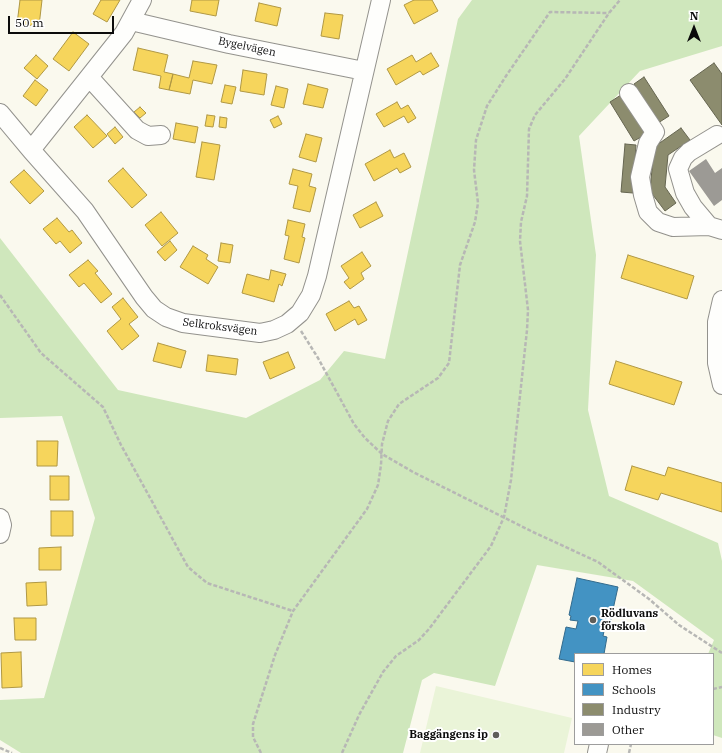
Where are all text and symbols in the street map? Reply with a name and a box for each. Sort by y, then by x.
scale bar [10,8,116,34]
north arrow [674,8,714,48]
text: N [690,9,698,23]
text: 50 m [15,15,44,30]
street label: Bygelvägen [217,34,277,60]
street label: Selkroksvägen [182,316,258,338]
place label: Rödluvans förskola [601,607,658,633]
marker: Rödluvans förskola [588,615,598,625]
legend [574,653,714,745]
text: Homes [612,662,652,677]
text: Schools [612,682,656,697]
text: Industry [612,702,661,717]
text: Other [612,722,644,737]
place label: Baggängens ip [409,728,488,742]
marker: Baggängens ip [491,730,501,740]

